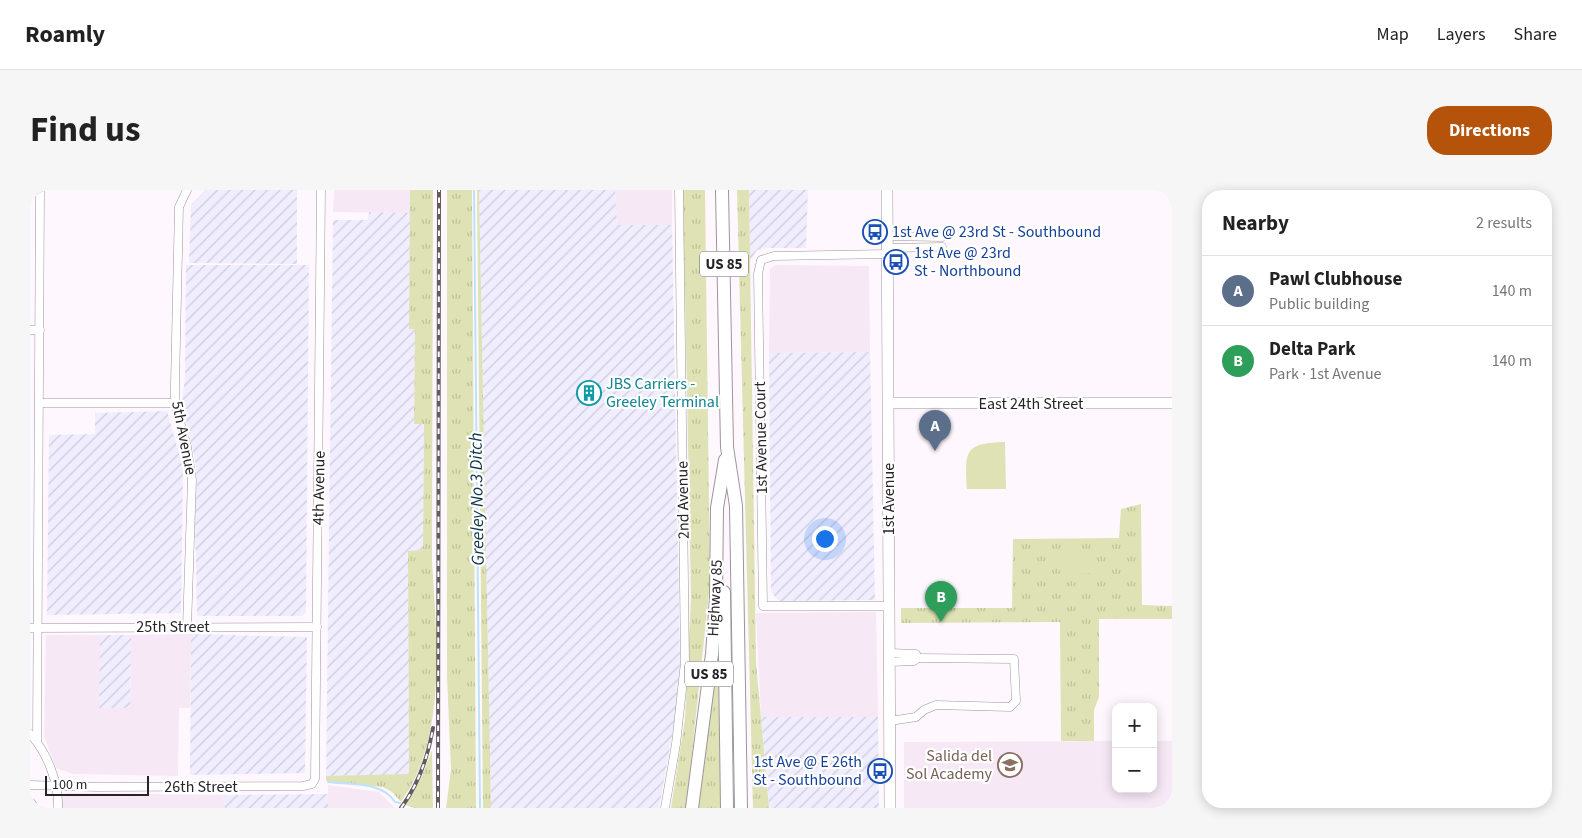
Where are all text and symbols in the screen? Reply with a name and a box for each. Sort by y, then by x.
text: Roamly [25,17,105,52]
text: Map [1377,22,1409,47]
text: Layers [1437,22,1486,47]
text: Share [1514,22,1557,47]
text: Find us [30,105,140,155]
button: Directions [1427,106,1552,155]
text: Nearby [1222,208,1289,238]
text: 2 results [1476,212,1532,234]
bus stop icon: 1st Ave @ 23rd St - Southbound [862,219,888,245]
place label: 1st Ave @ 23rd St - Southbound [892,221,1101,243]
place label: 1st Ave @ 23rd St - Northbound [914,242,1022,282]
bus stop icon: 1st Ave @ 23rd St - Northbound [883,249,909,275]
road number: US 85 [700,252,748,276]
text: Pawl Clubhouse [1269,266,1402,293]
text: A [1233,280,1243,302]
text: 140 m [1492,280,1532,302]
text: Public building [1269,293,1369,315]
text: Delta Park [1269,336,1356,363]
text: B [1233,350,1243,372]
text: 140 m [1492,350,1532,372]
text: Park · 1st Avenue [1269,363,1382,385]
place label: JBS Carriers - Greeley Terminal [606,373,719,413]
building icon: JBS Carriers - Greeley Terminal [576,380,602,406]
street label: 1st Avenue Court [749,381,773,495]
street label: East 24th Street [979,393,1084,415]
street label: 5th Avenue [166,399,202,477]
pin: A [919,410,951,451]
water label: Greeley No.3 Ditch [463,432,491,566]
street label: 4th Avenue [307,450,331,525]
street label: 2nd Avenue [671,461,695,539]
street label: 1st Avenue [878,463,900,535]
your location [812,526,838,552]
street label: Highway 85 [702,559,728,637]
pin: B [925,581,957,622]
street label: 25th Street [136,616,210,638]
road number: US 85 [685,662,733,686]
map controls [1112,703,1157,793]
button: + [1112,703,1157,748]
place label: Salida del Sol Academy [906,745,993,785]
button: − [1112,748,1157,793]
place label: 1st Ave @ E 26th St - Southbound [753,751,862,791]
school or university icon: Salida del Sol Academy [997,752,1023,778]
bus stop icon: 1st Ave @ E 26th St - Southbound [867,758,893,784]
scale bar [45,773,149,796]
text: 100 m [52,775,87,795]
street label: 26th Street [164,776,238,798]

